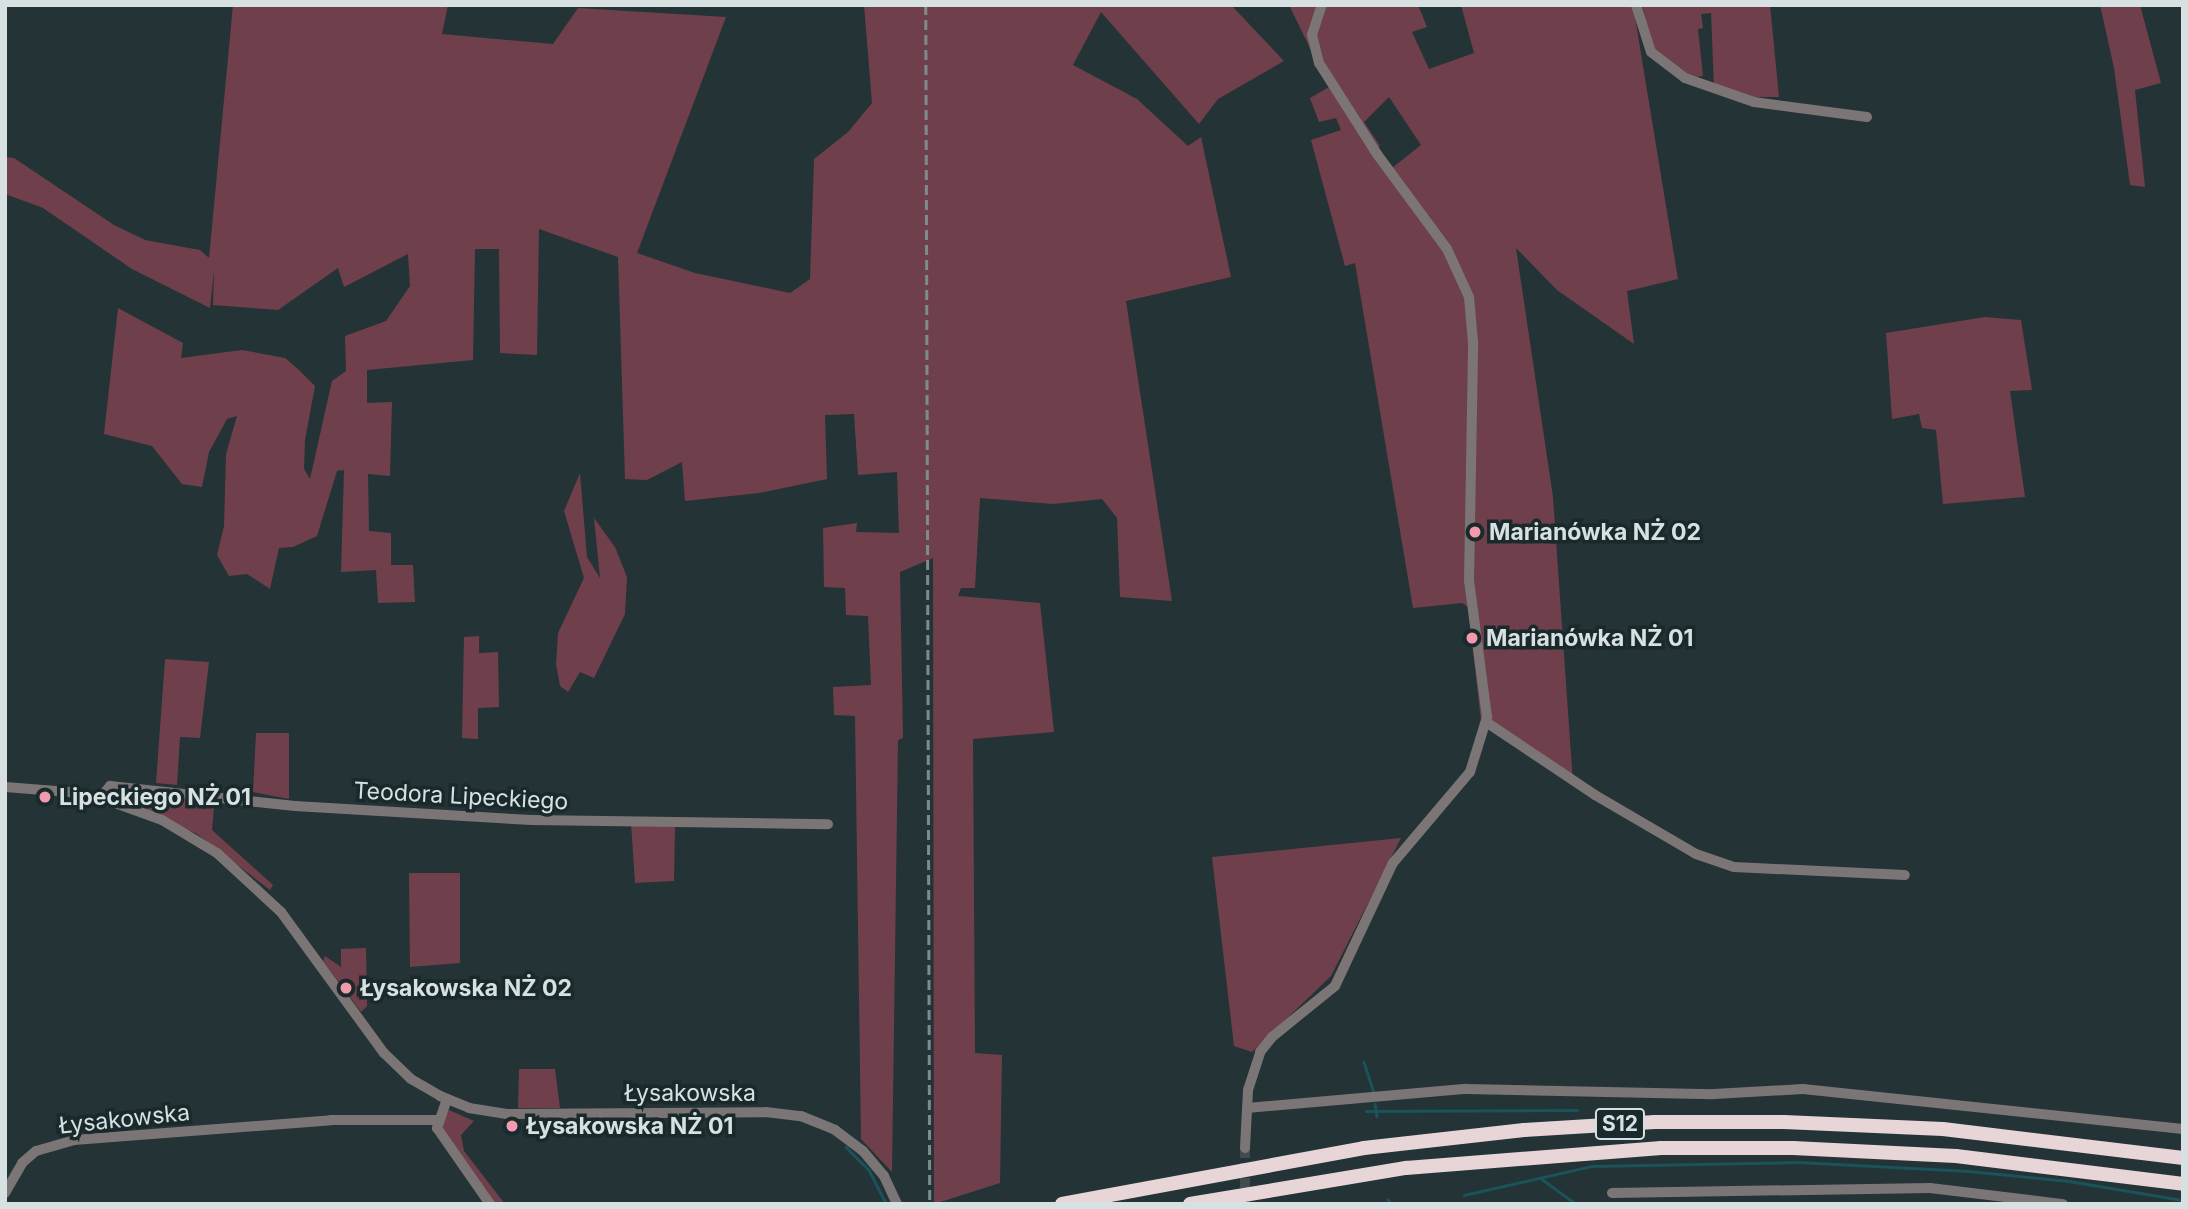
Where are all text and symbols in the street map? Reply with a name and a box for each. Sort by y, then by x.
place label: Marianówka NŻ 02 [1489,518,1701,546]
marker: Marianówka NŻ 02 [1467,524,1483,540]
place label: Marianówka NŻ 01 [1486,624,1693,652]
marker: Marianówka NŻ 01 [1464,630,1480,646]
street label: Teodora Lipeckiego [353,777,569,815]
place label: Lipeckiego NŻ 01 [59,783,251,811]
marker: Lipeckiego NŻ 01 [37,789,53,805]
place label: Łysakowska NŻ 02 [360,974,572,1002]
marker: Łysakowska NŻ 02 [338,980,354,996]
street label: Łysakowska [624,1079,756,1107]
street label: Łysakowska [57,1098,191,1140]
road number: S12 [1594,1106,1646,1142]
place label: Łysakowska NŻ 01 [526,1112,733,1140]
marker: Łysakowska NŻ 01 [504,1118,520,1134]

